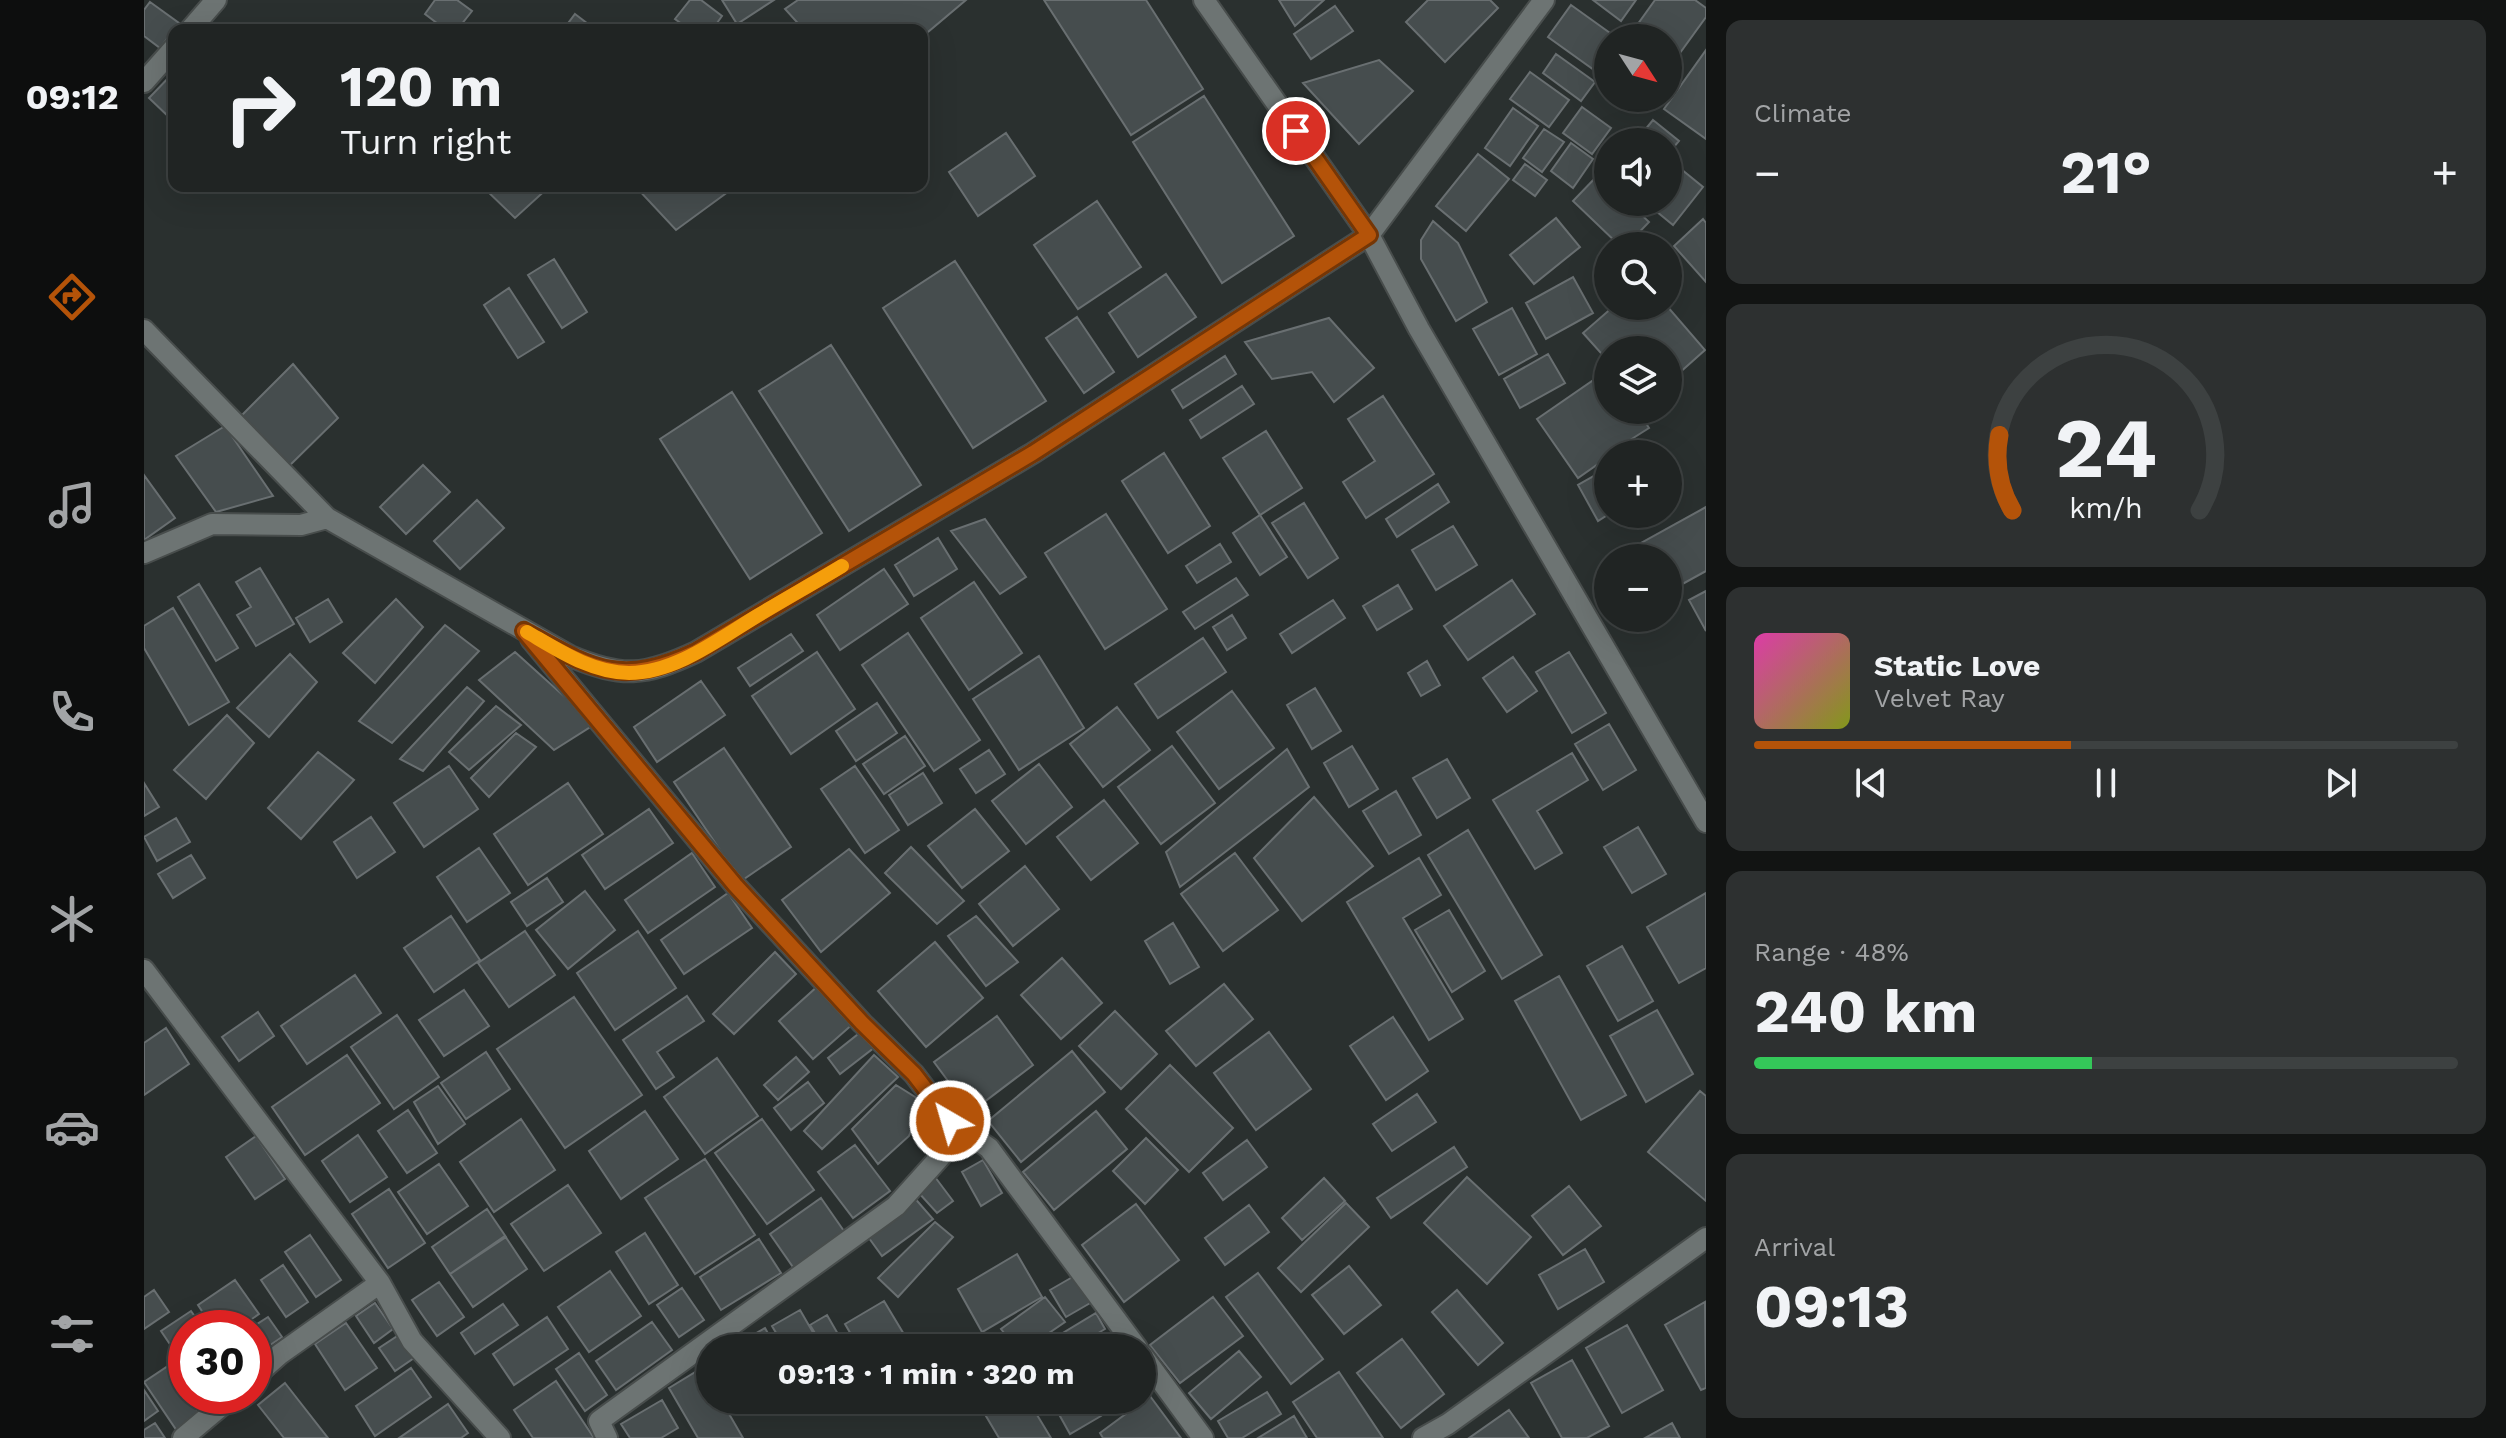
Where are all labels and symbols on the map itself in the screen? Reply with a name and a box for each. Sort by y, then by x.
north arrow [1594,24,1682,112]
pin [1262,97,1330,165]
position arrow [908,1079,992,1163]
speed limit sign: 30 [168,1310,272,1414]

